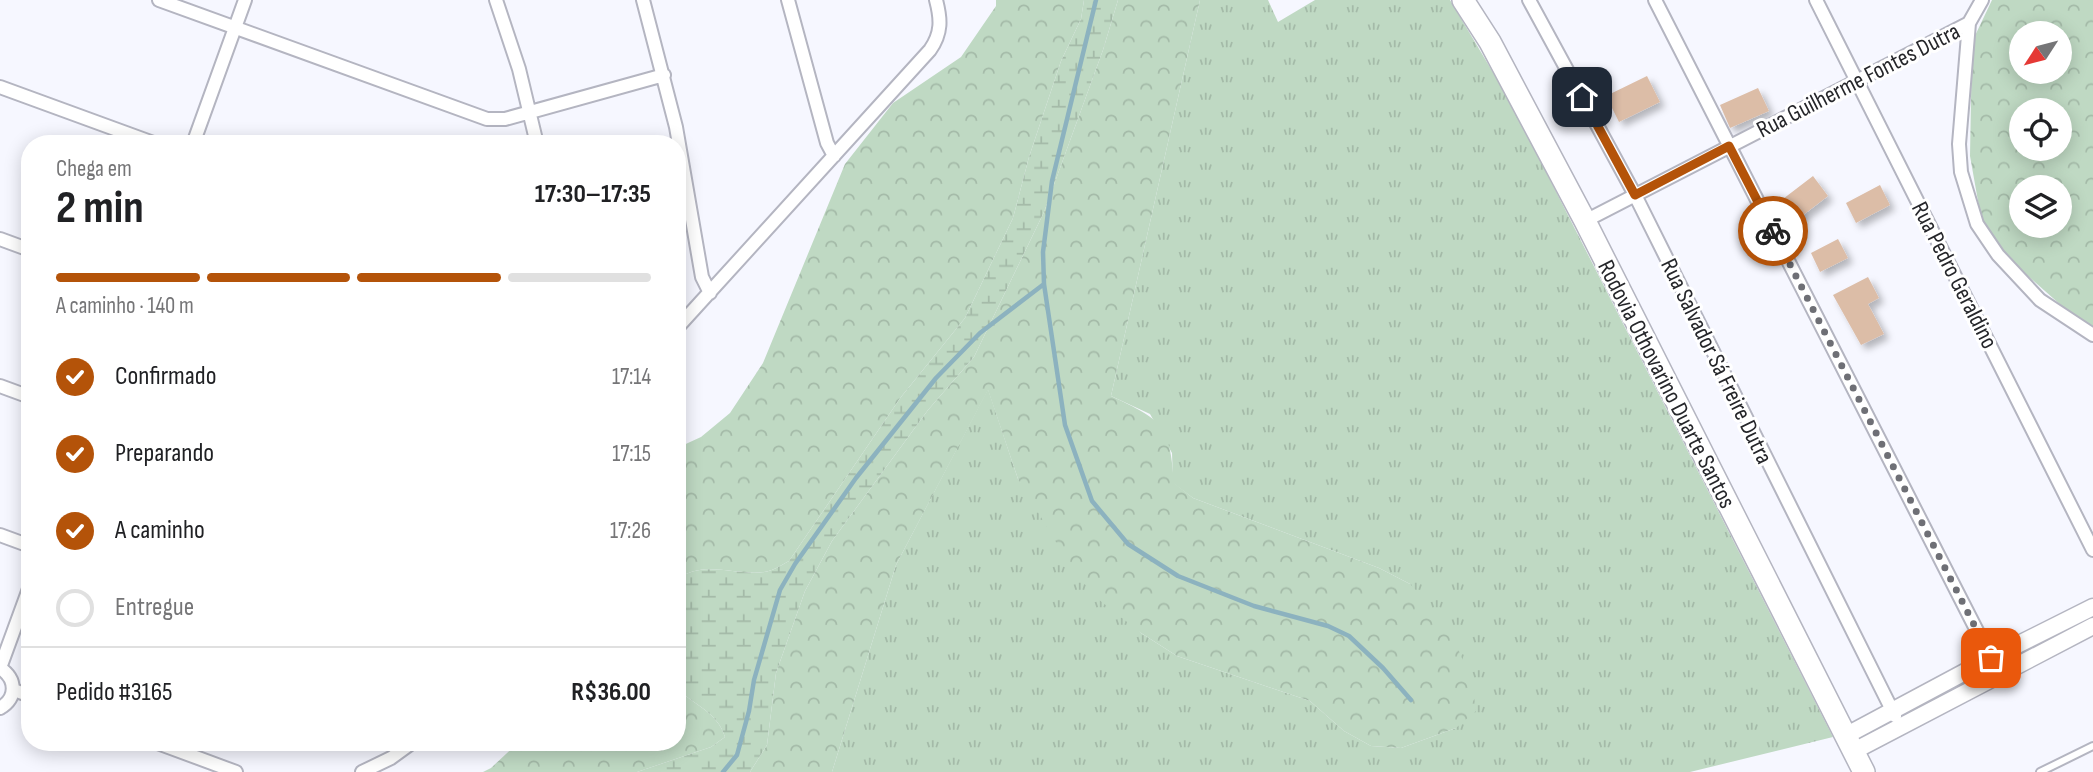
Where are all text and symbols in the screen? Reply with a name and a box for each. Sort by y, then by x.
street label: Rua Guilherme Fontes Dutra [1752,17,1965,144]
north arrow [2009,21,2072,84]
map controls [2009,21,2072,238]
pin [1552,67,1612,127]
icon: home [1563,78,1601,116]
button: locate [2009,98,2072,161]
text: Chega em [56,155,132,183]
button: layers [2009,175,2072,238]
text: 17:30–17:35 [535,179,651,210]
text: 2 min [56,181,144,236]
courier [1738,196,1808,266]
street label: Rua Pedro Geraldino [1905,197,2004,353]
icon: bike [1754,212,1792,250]
street label: Rua Salvador Sá Freire Dutra [1654,254,1779,469]
street label: Rodovia Othovarino Duarte Santos [1591,255,1742,513]
text: A caminho · 140 m [56,292,194,320]
icon: check [56,358,94,396]
text: Confirmado [115,361,216,392]
text: 17:14 [612,363,651,391]
icon: check [56,435,94,473]
text: Preparando [115,438,214,469]
text: 17:15 [612,440,651,468]
icon: check [56,512,94,550]
text: A caminho [115,515,205,546]
text: 17:26 [610,517,651,545]
text: Entregue [115,592,194,623]
pin [1961,628,2021,688]
icon: bag [1972,639,2010,677]
text: Pedido #3165 [56,677,173,708]
text: R$36.00 [571,677,651,708]

